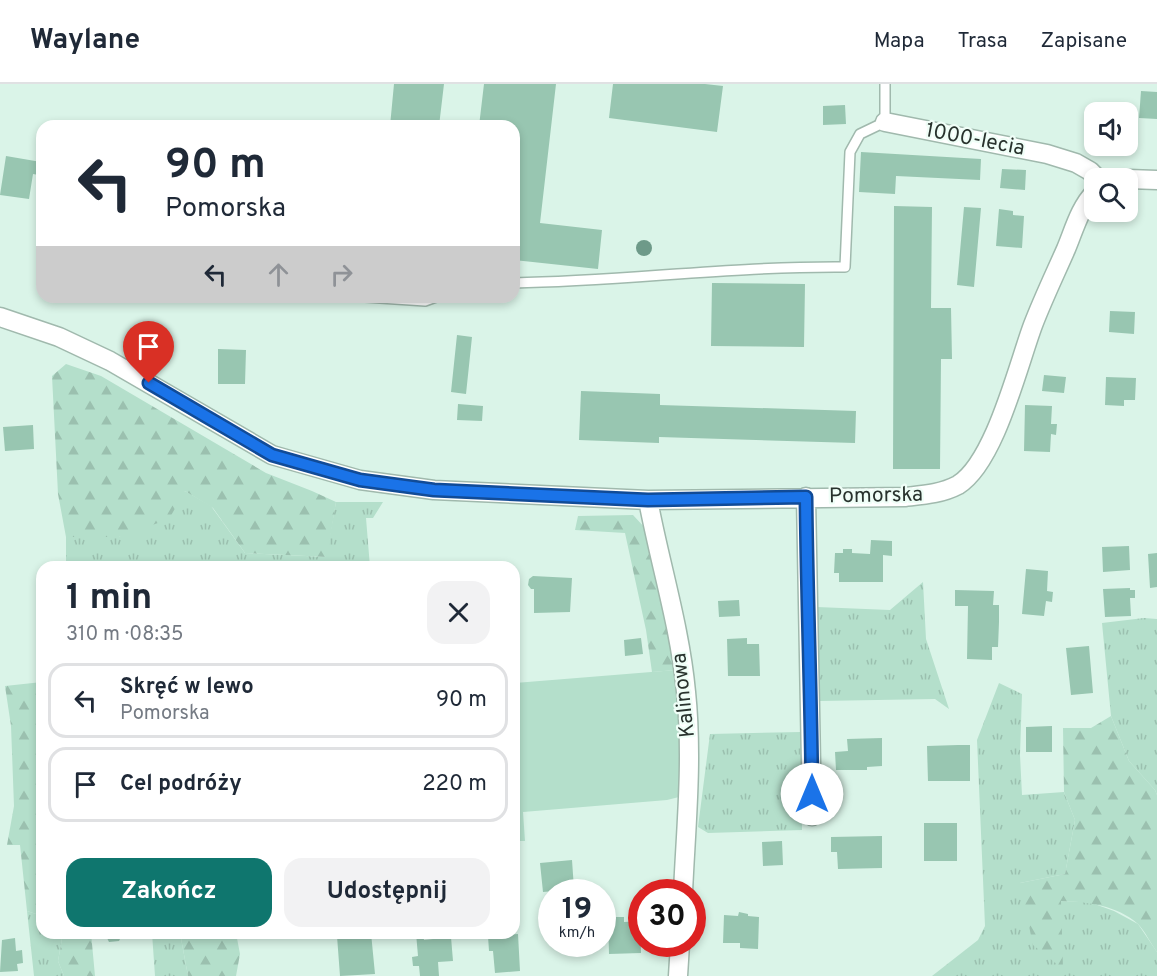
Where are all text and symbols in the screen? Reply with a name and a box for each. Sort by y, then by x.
text: Waylane [30,23,140,59]
text: Mapa [874,28,925,55]
text: Trasa [958,28,1007,55]
text: Zapisane [1040,28,1127,55]
map controls [1084,102,1138,222]
button: sound [1084,102,1138,156]
street label: 1000-lecia [923,117,1027,163]
text: 90 m [165,140,266,193]
icon: left [66,144,144,222]
button: search [1084,168,1138,222]
text: Pomorska [165,192,286,226]
icon: left [199,258,232,291]
icon: ahead [262,258,295,291]
icon: right [325,258,358,291]
pin [123,321,174,383]
icon: arrive [132,330,165,363]
street label: Pomorska [829,482,923,510]
text: 1 min [66,576,152,622]
button: close [427,581,490,644]
text: 310 m · 08:35 [66,622,183,648]
street label: Kalinowa [666,651,702,739]
text: Skręć w lewo [120,674,254,701]
icon: left [69,684,102,717]
text: 90 m [436,687,487,714]
text: Pomorska [120,701,210,727]
position arrow [780,762,844,826]
icon: arrive [69,768,102,801]
text: Cel podróży [120,771,242,798]
text: 220 m [422,771,487,798]
button: Zakończ [66,858,272,927]
button: Udostępnij [284,858,490,927]
speed limit sign: 30 [628,879,706,957]
text: 19 [562,892,592,929]
text: km/h [559,924,595,943]

